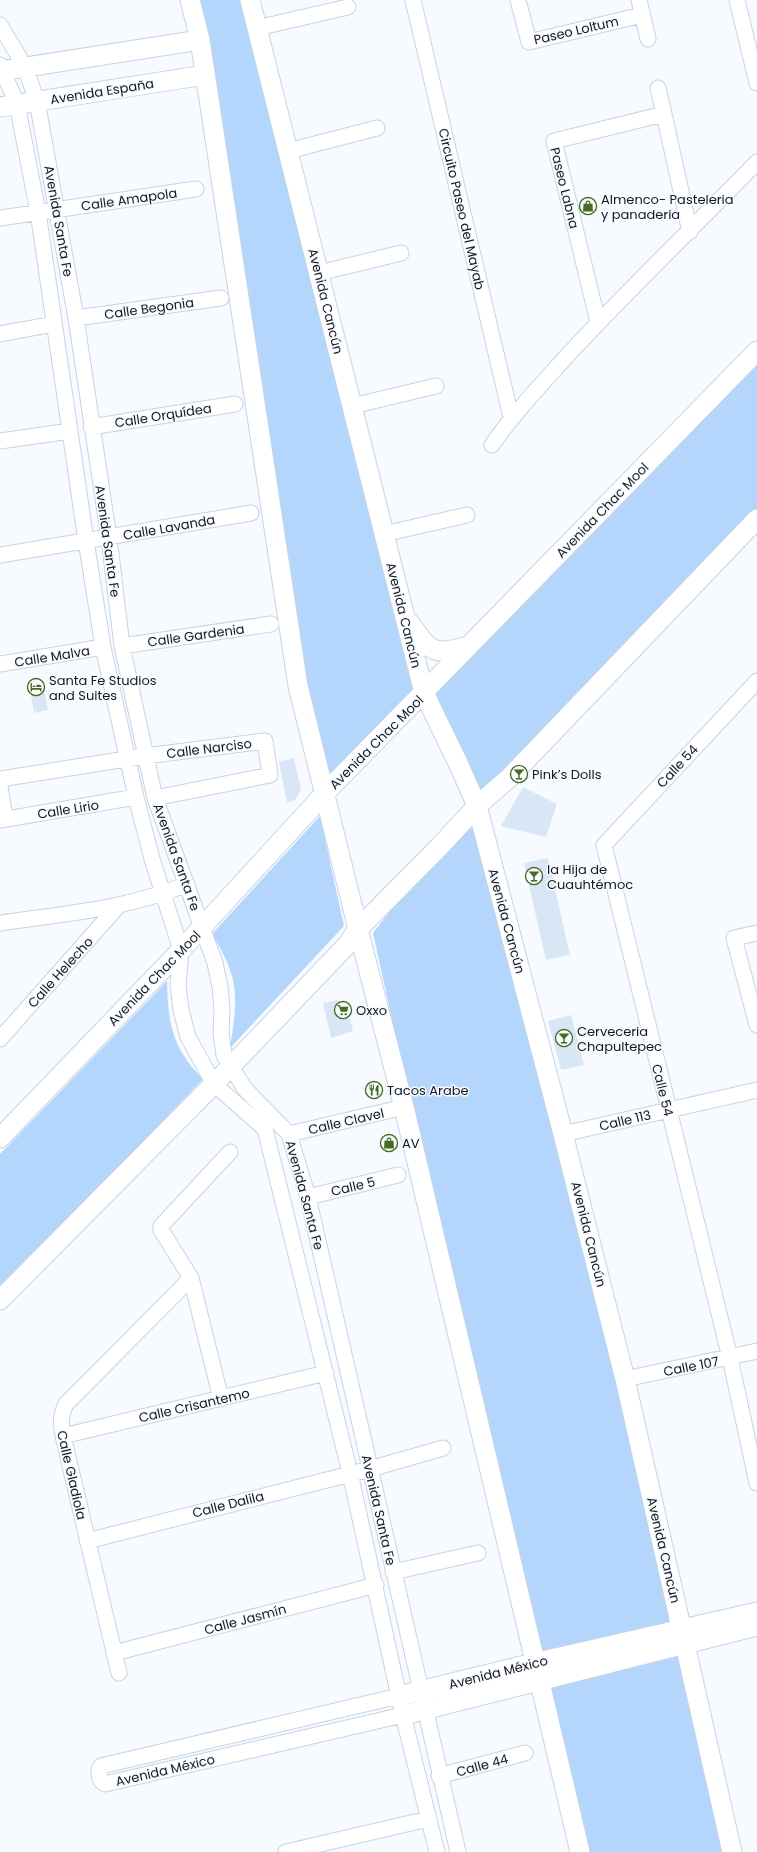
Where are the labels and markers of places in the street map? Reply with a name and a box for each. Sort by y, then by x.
place label: Almenco- Pasteleria y panaderia [601,190,734,224]
shop icon: Almenco- Pasteleria y panaderia [578,196,598,216]
place label: Santa Fe Studios and Suites [49,671,157,705]
hotel icon: Santa Fe Studios and Suites [26,677,46,697]
bar icon: Pink’s Dolls [509,764,529,784]
place label: Pink’s Dolls [532,765,602,784]
place label: la Hija de Cuauhtémoc [547,860,633,894]
bar icon: la Hija de Cuauhtémoc [524,866,544,886]
supermarket icon: Oxxo [333,1000,353,1020]
place label: Oxxo [356,1001,387,1020]
place label: Cerveceria Chapultepec [577,1022,662,1056]
bar icon: Cerveceria Chapultepec [554,1028,574,1048]
restaurant icon: Tacos Arabe [364,1080,384,1100]
place label: Tacos Arabe [387,1081,469,1100]
shop icon: AV [379,1133,399,1153]
place label: AV [402,1134,420,1153]

